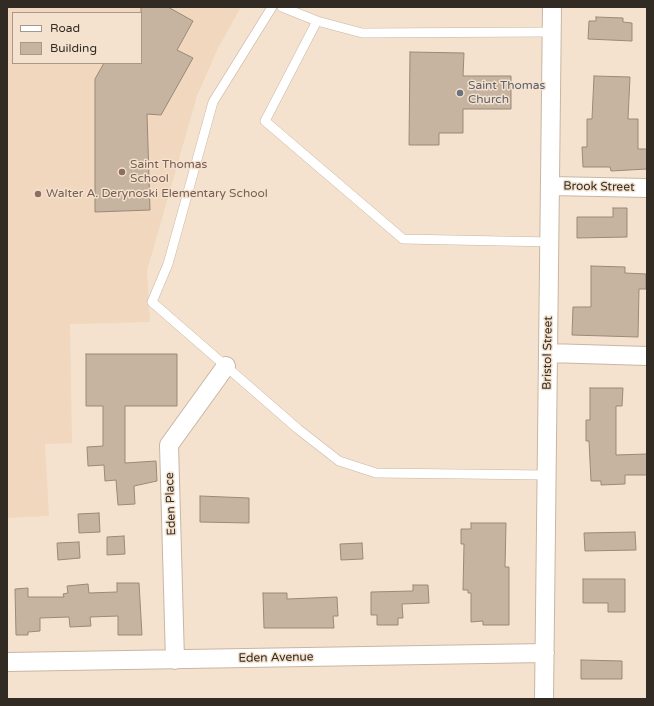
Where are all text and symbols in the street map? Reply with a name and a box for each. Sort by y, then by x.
legend [12,12,142,64]
text: Road [50,21,80,35]
text: Building [50,41,97,55]
place label: Saint Thomas Church [468,79,545,107]
marker: Saint Thomas Church [455,88,465,98]
place label: Saint Thomas School [130,158,207,186]
marker: Saint Thomas School [117,167,127,177]
street label: Brook Street [563,179,635,195]
place label: Walter A. Derynoski Elementary School [46,187,268,201]
marker: Walter A. Derynoski Elementary School [33,189,43,199]
street label: Bristol Street [540,316,556,390]
street label: Eden Place [163,472,179,536]
street label: Eden Avenue [238,650,314,666]

